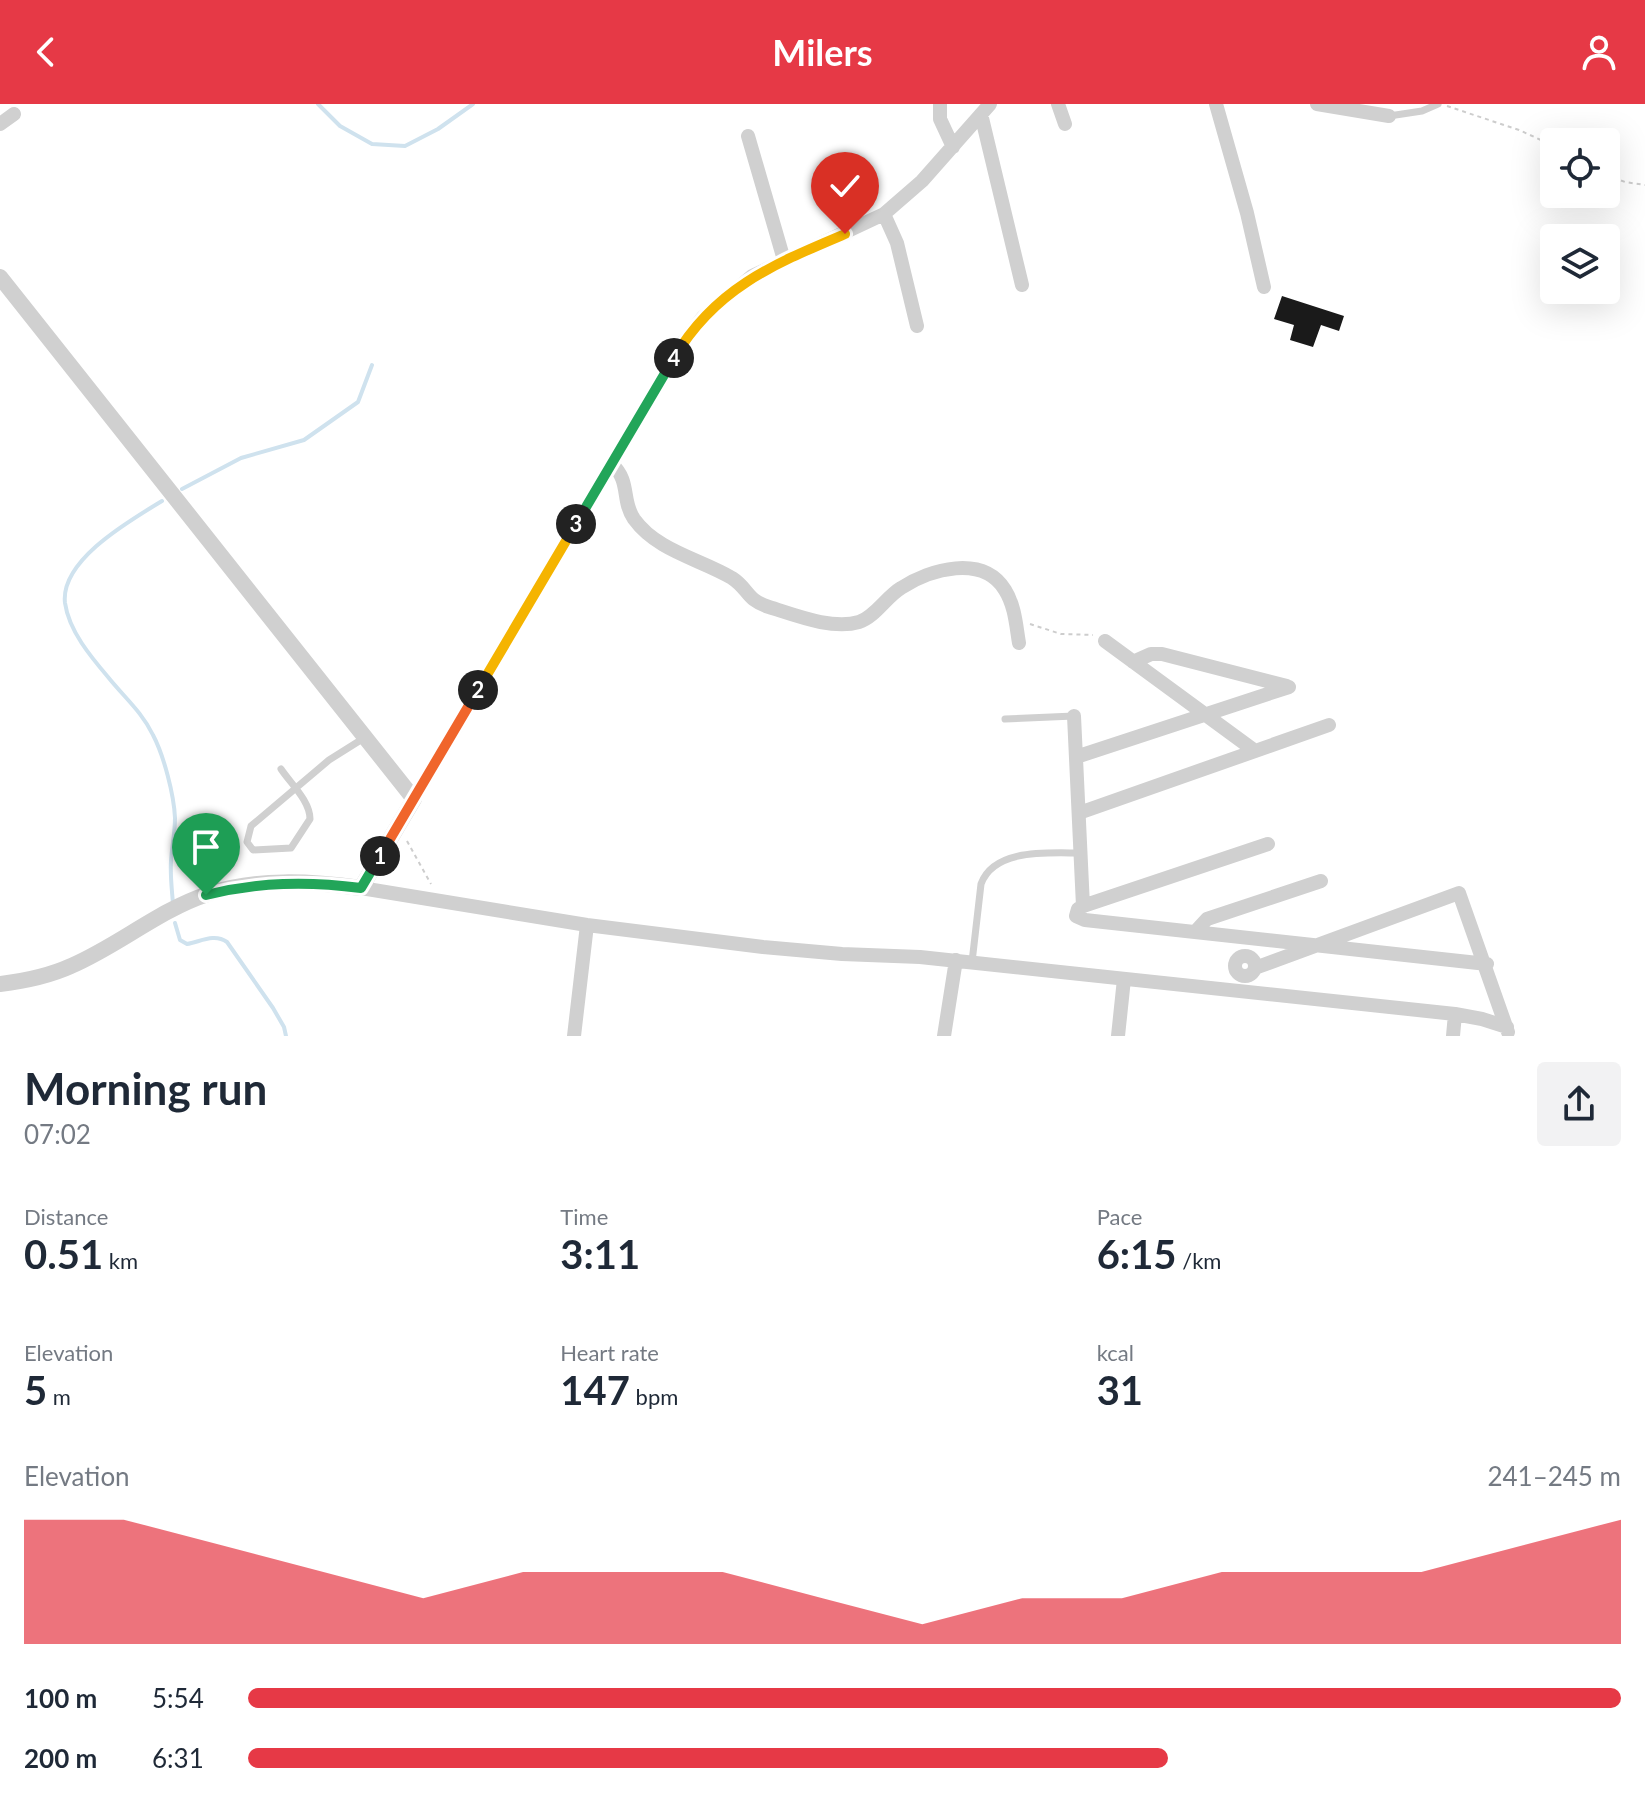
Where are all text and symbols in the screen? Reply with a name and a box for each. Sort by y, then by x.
icon: back [24,30,68,74]
text: Milers [772,30,873,74]
icon: person [1577,30,1621,74]
map controls [1540,128,1620,304]
button: locate [1540,128,1620,208]
pin [811,152,879,234]
icon: check [823,164,867,208]
button: layers [1540,224,1620,304]
pin: 4 [654,338,694,378]
text: 4 [668,344,680,371]
pin: 3 [556,504,596,544]
text: 3 [570,510,582,537]
pin: 2 [458,670,498,710]
text: 2 [472,676,484,703]
pin [172,813,240,895]
icon: arrive [184,825,228,869]
pin: 1 [360,836,400,876]
text: 1 [374,842,386,869]
text: Morning run [24,1062,267,1114]
button: share [1537,1062,1621,1146]
text: 07:02 [24,1118,91,1150]
text: Distance [24,1203,108,1230]
text: Time [560,1203,608,1230]
text: Pace [1097,1203,1142,1230]
text: 0.51 [24,1230,103,1278]
text: 3:11 [560,1230,640,1278]
text: 6:15 [1097,1230,1177,1278]
text: km [103,1247,138,1274]
text: /km [1177,1247,1221,1274]
text: Elevation [24,1339,113,1366]
text: Heart rate [560,1339,659,1366]
text: kcal [1097,1339,1134,1366]
text: 5 [24,1366,47,1414]
text: 147 [560,1366,630,1414]
text: 31 [1097,1366,1143,1414]
text: m [47,1383,71,1410]
text: bpm [630,1383,678,1410]
text: Elevation [24,1460,130,1492]
text: 241–245 m [1487,1460,1621,1492]
text: 100 m [24,1682,97,1714]
text: 5:54 [152,1682,204,1714]
text: 200 m [24,1742,97,1774]
text: 6:31 [152,1742,204,1774]

